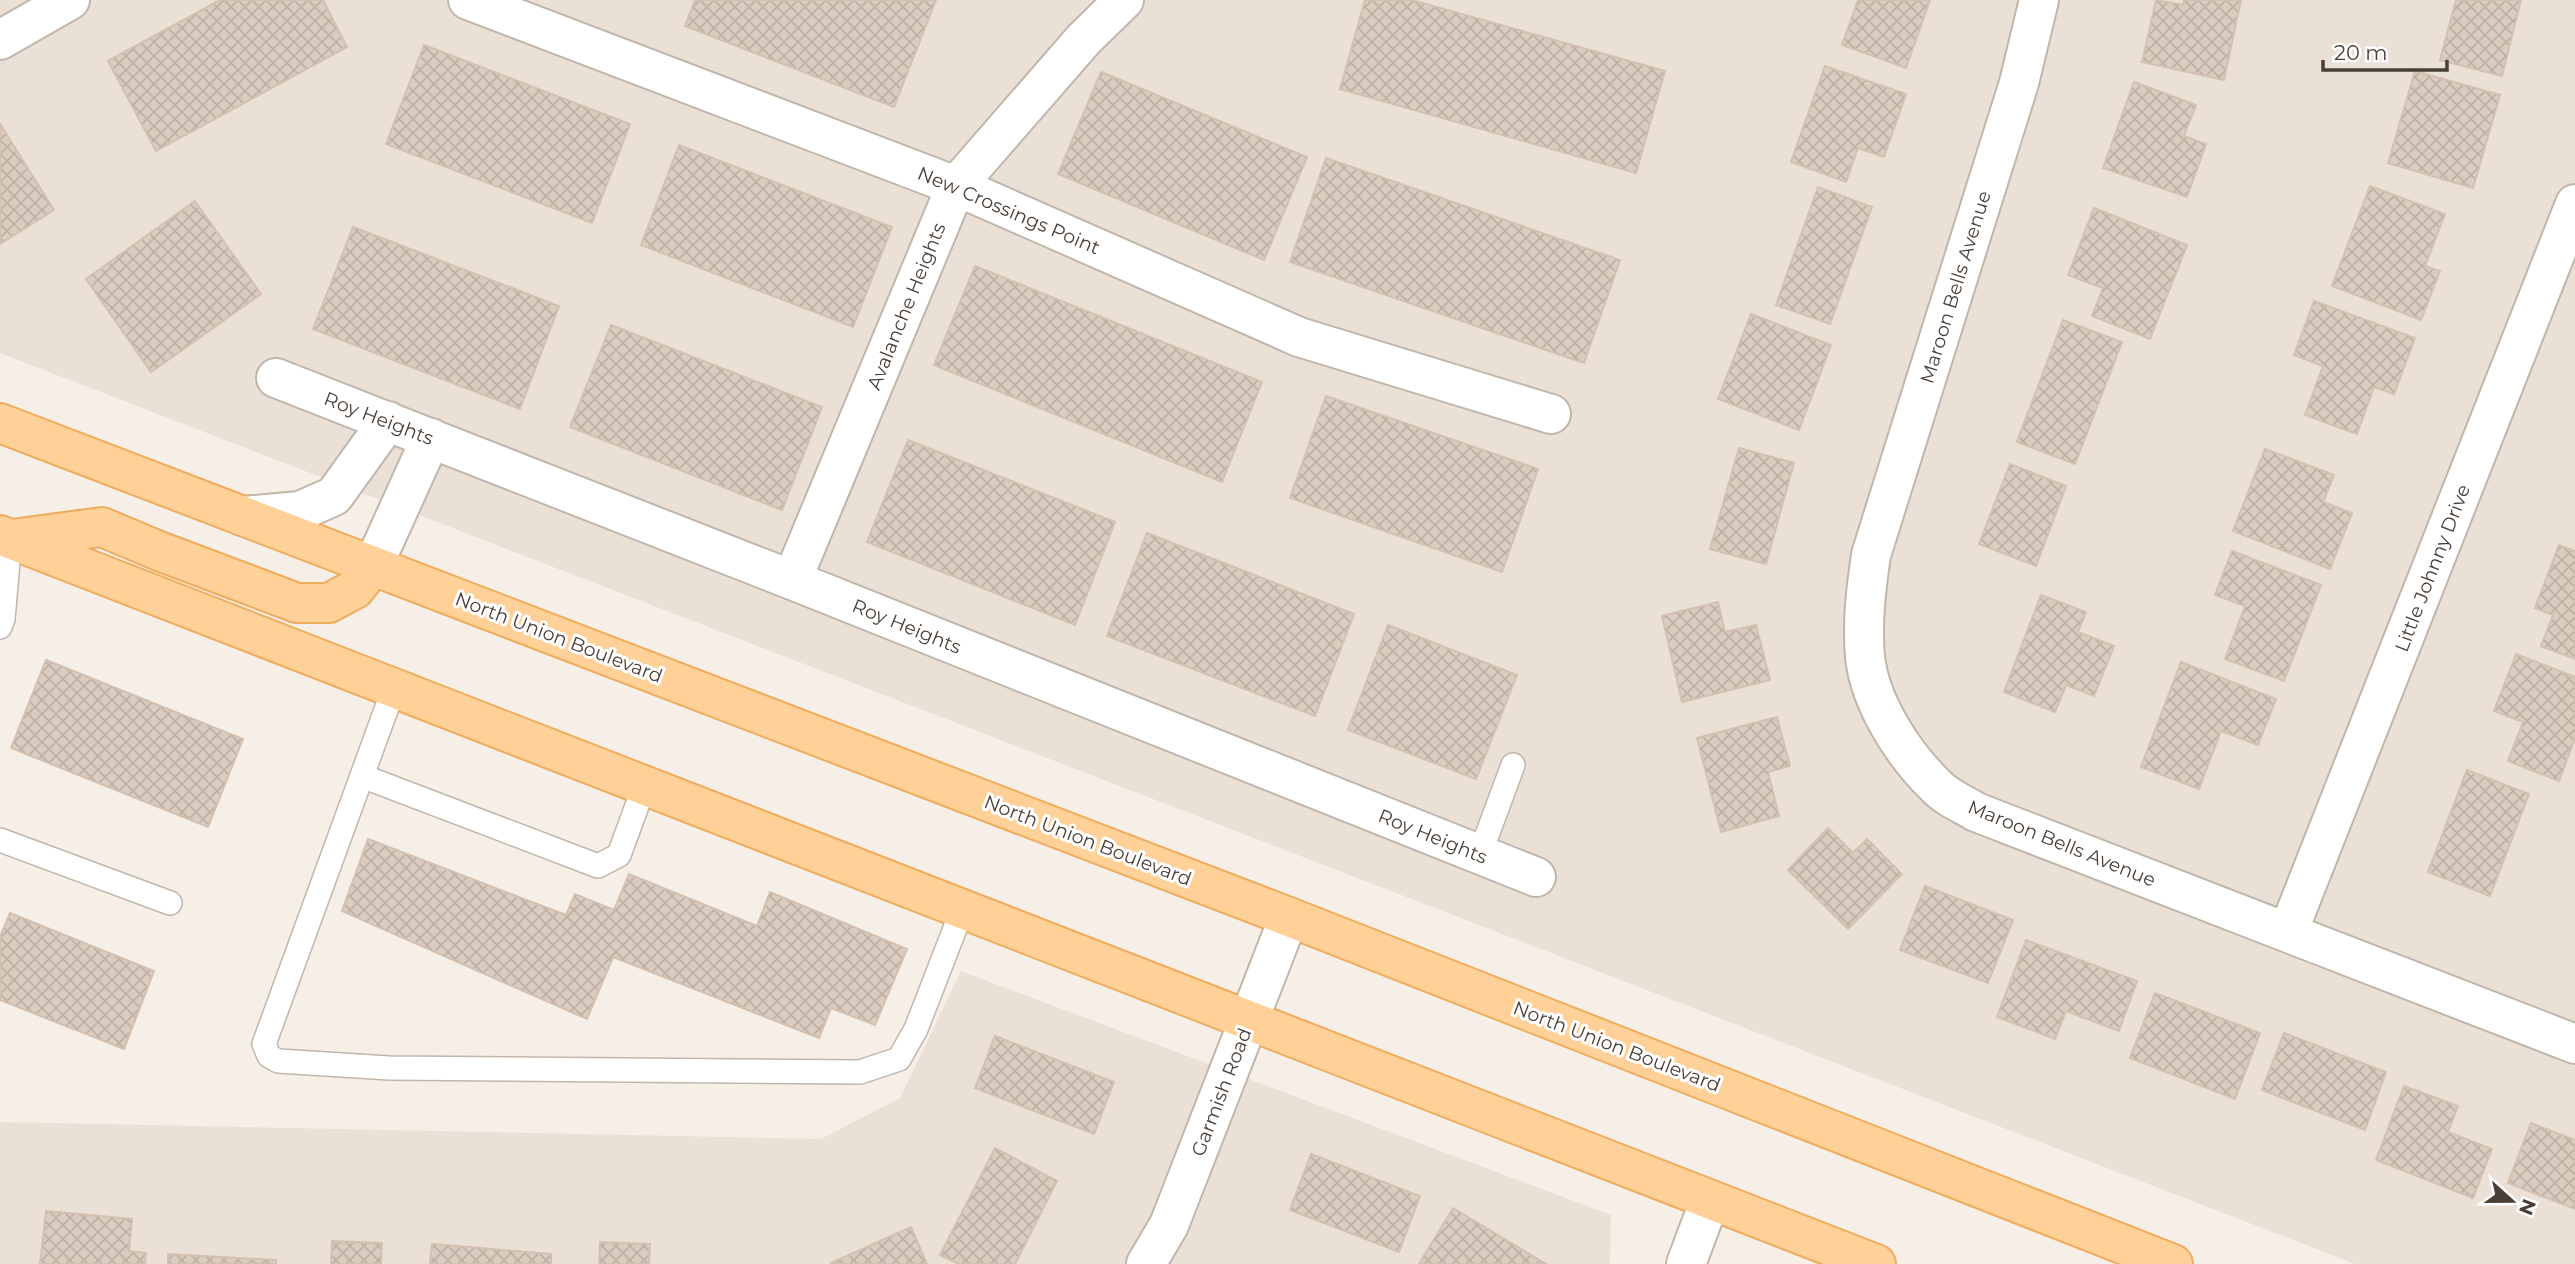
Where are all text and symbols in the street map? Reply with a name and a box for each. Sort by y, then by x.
scale bar [2323,28,2447,72]
text: 20 m [2334,40,2388,65]
street label: New Crossings Point [914,162,1104,259]
street label: Maroon Bells Avenue [1915,188,1996,386]
street label: Avalanche Heights [862,219,950,393]
street label: Roy Heights [321,387,437,450]
street label: Little Johnny Drive [2390,481,2475,655]
street label: North Union Boulevard [452,587,666,688]
street label: Roy Heights [849,594,965,659]
street label: North Union Boulevard [981,790,1195,891]
street label: Maroon Bells Avenue [1965,795,2159,892]
street label: Roy Heights [1375,804,1491,869]
street label: North Union Boulevard [1510,996,1724,1097]
street label: Garmish Road [1186,1025,1256,1160]
north arrow [2477,1166,2547,1236]
text: N [2514,1196,2541,1218]

